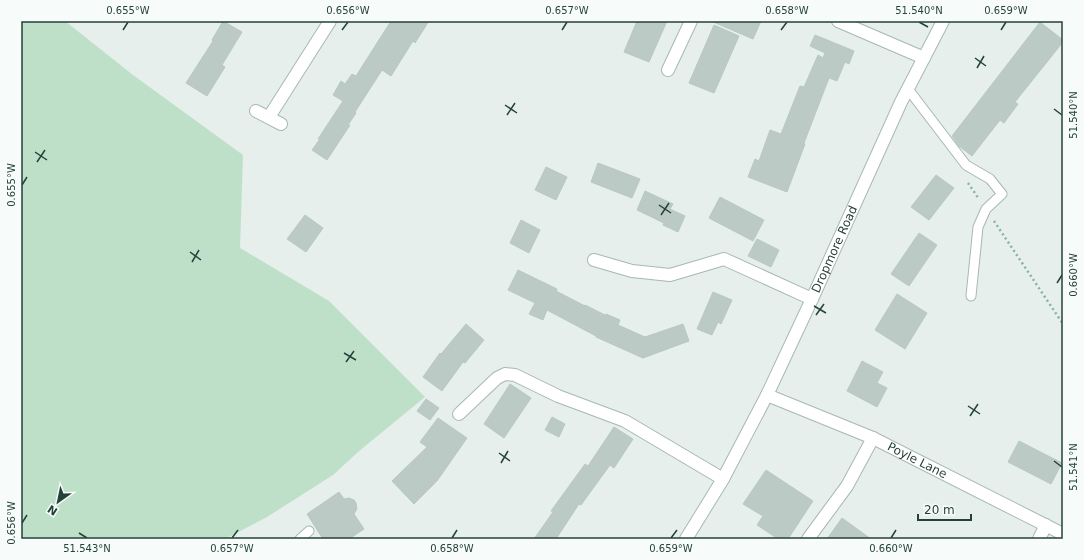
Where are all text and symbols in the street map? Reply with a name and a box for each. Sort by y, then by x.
text: 0.655°W [106,5,150,16]
text: 0.656°W [326,5,370,16]
text: 0.657°W [545,5,589,16]
text: 0.658°W [765,5,809,16]
text: 51.540°N [895,5,943,16]
text: 0.659°W [984,5,1028,16]
text: 51.540°N [1068,91,1079,139]
text: 0.655°W [6,163,17,207]
street label: Dropmore Road [809,203,860,295]
text: 0.660°W [1068,253,1079,297]
street label: Poyle Lane [885,439,949,481]
text: 51.541°N [1068,443,1079,491]
north arrow [38,482,78,522]
scale bar [918,496,971,522]
text: 0.656°W [6,501,17,545]
text: N [45,502,60,518]
text: 20 m [924,503,955,517]
text: 51.543°N [63,543,111,554]
text: 0.657°W [210,543,254,554]
text: 0.658°W [430,543,474,554]
text: 0.659°W [649,543,693,554]
text: 0.660°W [869,543,913,554]

